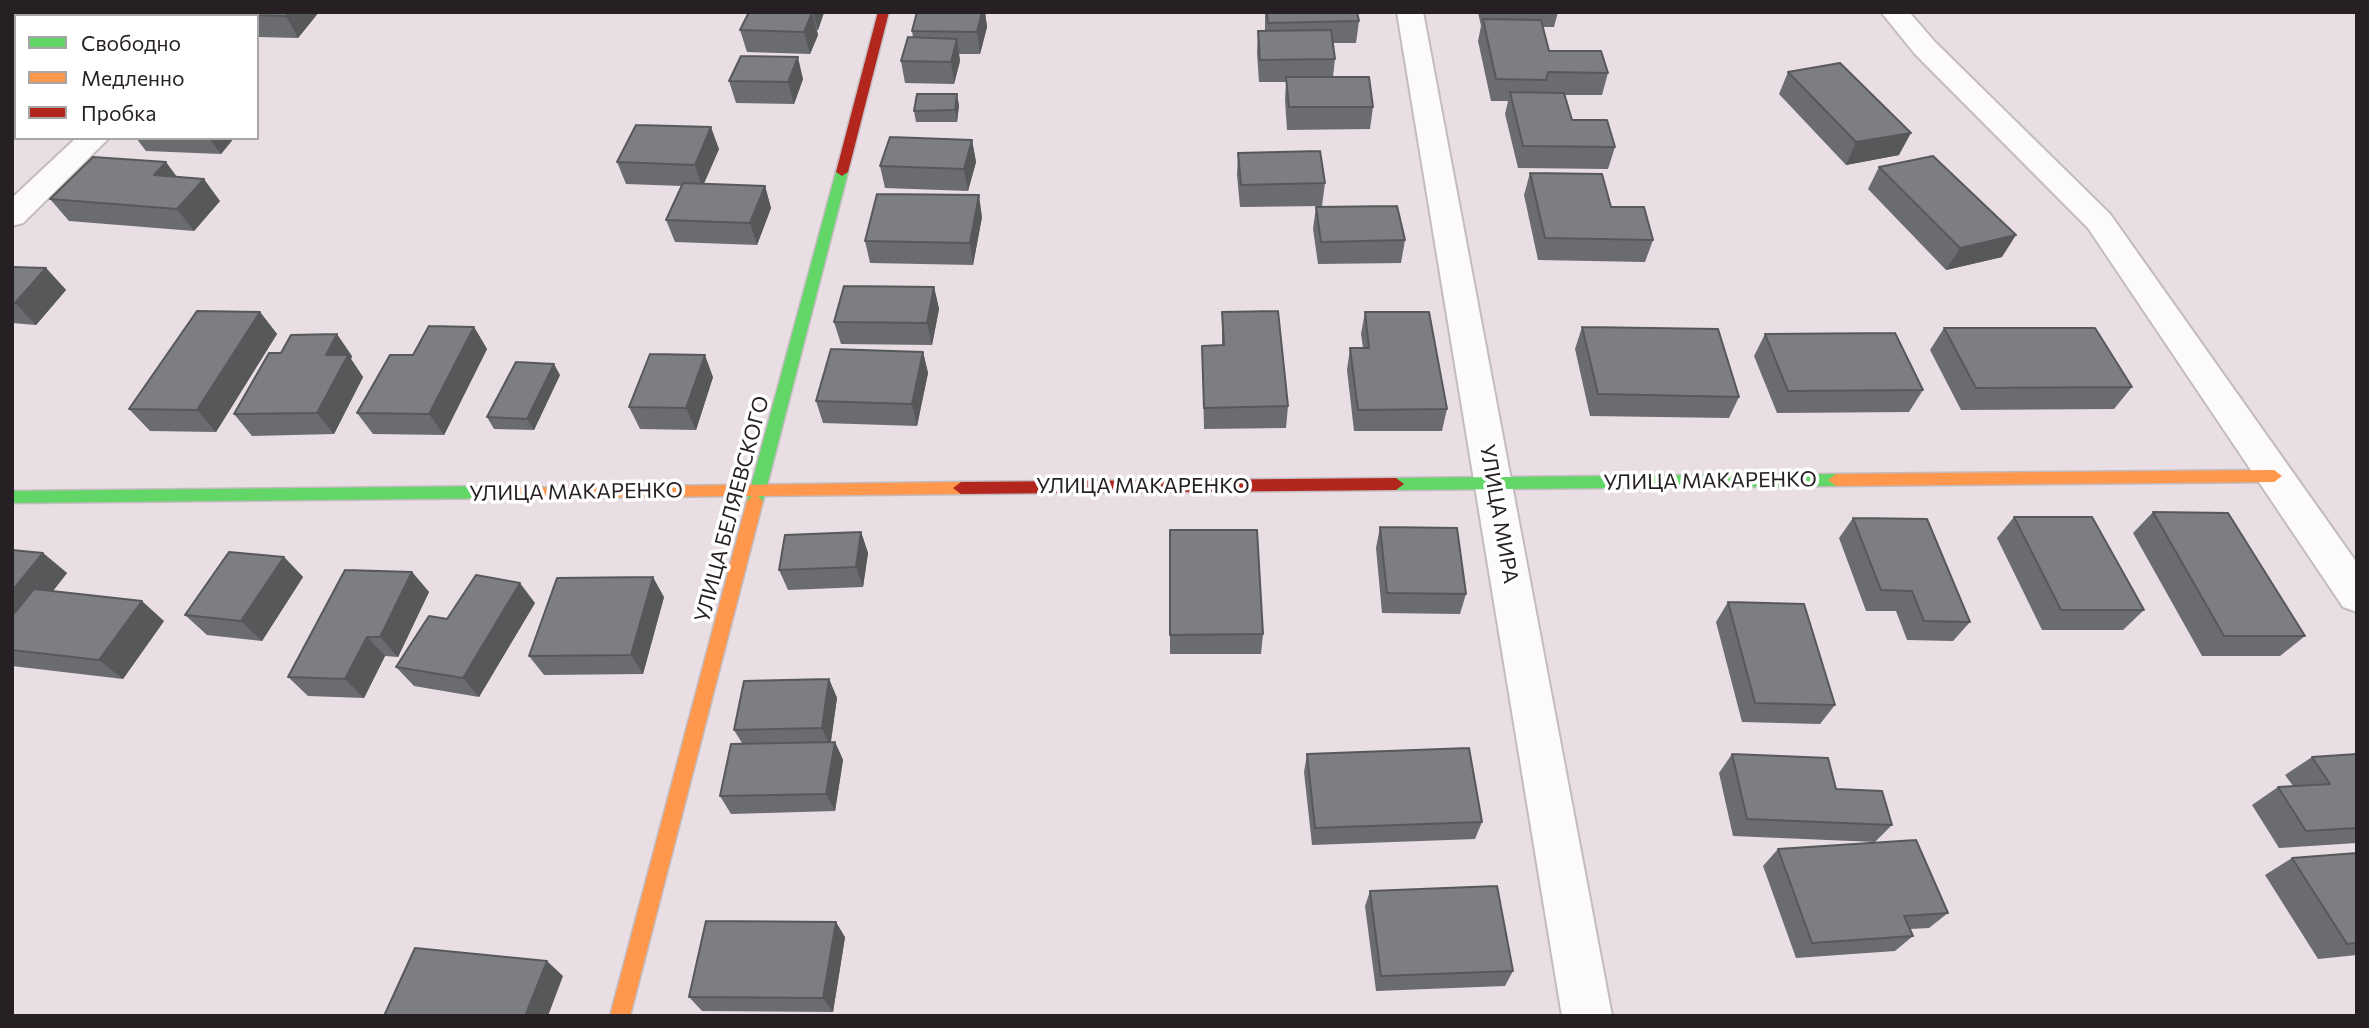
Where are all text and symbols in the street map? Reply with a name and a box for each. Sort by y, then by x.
legend [14,14,259,140]
text: Свободно [81,30,181,55]
text: Медленно [81,65,185,90]
text: Пробка [81,100,156,125]
street label: УЛИЦА БЕЛЯЕВСКОГО [690,393,774,625]
street label: УЛИЦА МИРА [1474,442,1524,586]
street label: УЛИЦА МАКАРЕНКО [1603,467,1817,495]
street label: УЛИЦА МАКАРЕНКО [1036,473,1250,499]
street label: УЛИЦА МАКАРЕНКО [469,478,683,506]

